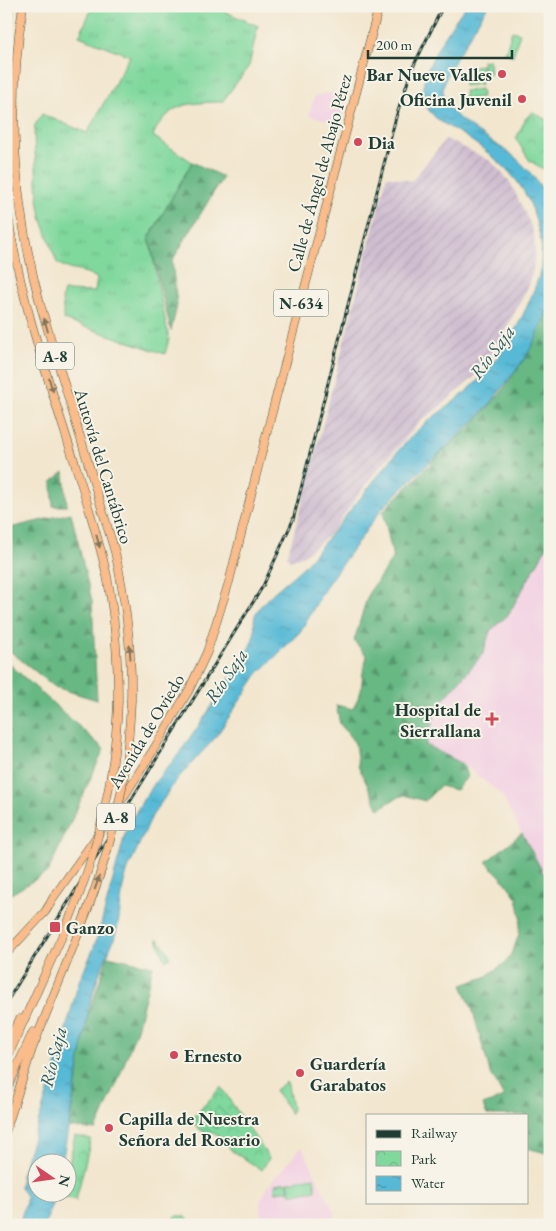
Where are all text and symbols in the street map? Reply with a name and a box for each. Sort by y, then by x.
scale bar [368,28,512,60]
text: 200 m [376,35,413,54]
place label: Bar Nueve Valles [367,63,492,86]
marker: Bar Nueve Valles [496,68,508,80]
street label: Calle de Ángel de Abajo Pérez [281,71,357,275]
place label: Oficina Juvenil [400,88,512,111]
marker: Oficina Juvenil [516,93,528,105]
place label: Dia [368,131,395,154]
marker: Dia [352,136,364,148]
road number: N-634 [274,290,328,316]
one-way arrow [42,318,50,333]
water label: Río Saja [464,320,520,384]
road number: A-8 [36,342,74,370]
one-way arrow [47,378,55,393]
street label: Autovía del Cantábrico [69,385,139,547]
one-way arrow [94,533,102,548]
one-way arrow [125,643,133,659]
water label: Río Saja [198,644,254,708]
street label: Avenida de Oviedo [102,669,189,794]
place label: Hospital de Sierrallana [395,698,481,742]
marker: Hospital de Sierrallana [485,712,499,726]
road number: A-8 [97,804,135,830]
one-way arrow [93,875,101,890]
place label: Ganzo [66,916,114,939]
marker: Ganzo [48,920,62,934]
water label: Río Saja [33,1024,73,1090]
place label: Ernesto [184,1044,242,1067]
marker: Ernesto [168,1049,180,1061]
place label: Guardería Garabatos [310,1052,386,1096]
marker: Guardería Garabatos [294,1067,306,1079]
place label: Capilla de Nuestra Señora del Rosario [119,1107,260,1151]
legend [366,1114,528,1204]
marker: Capilla de Nuestra Señora del Rosario [103,1122,115,1134]
text: Railway [411,1123,458,1142]
text: Park [411,1149,438,1168]
north arrow [28,1154,78,1204]
text: N [54,1173,75,1189]
text: Water [411,1173,445,1192]

